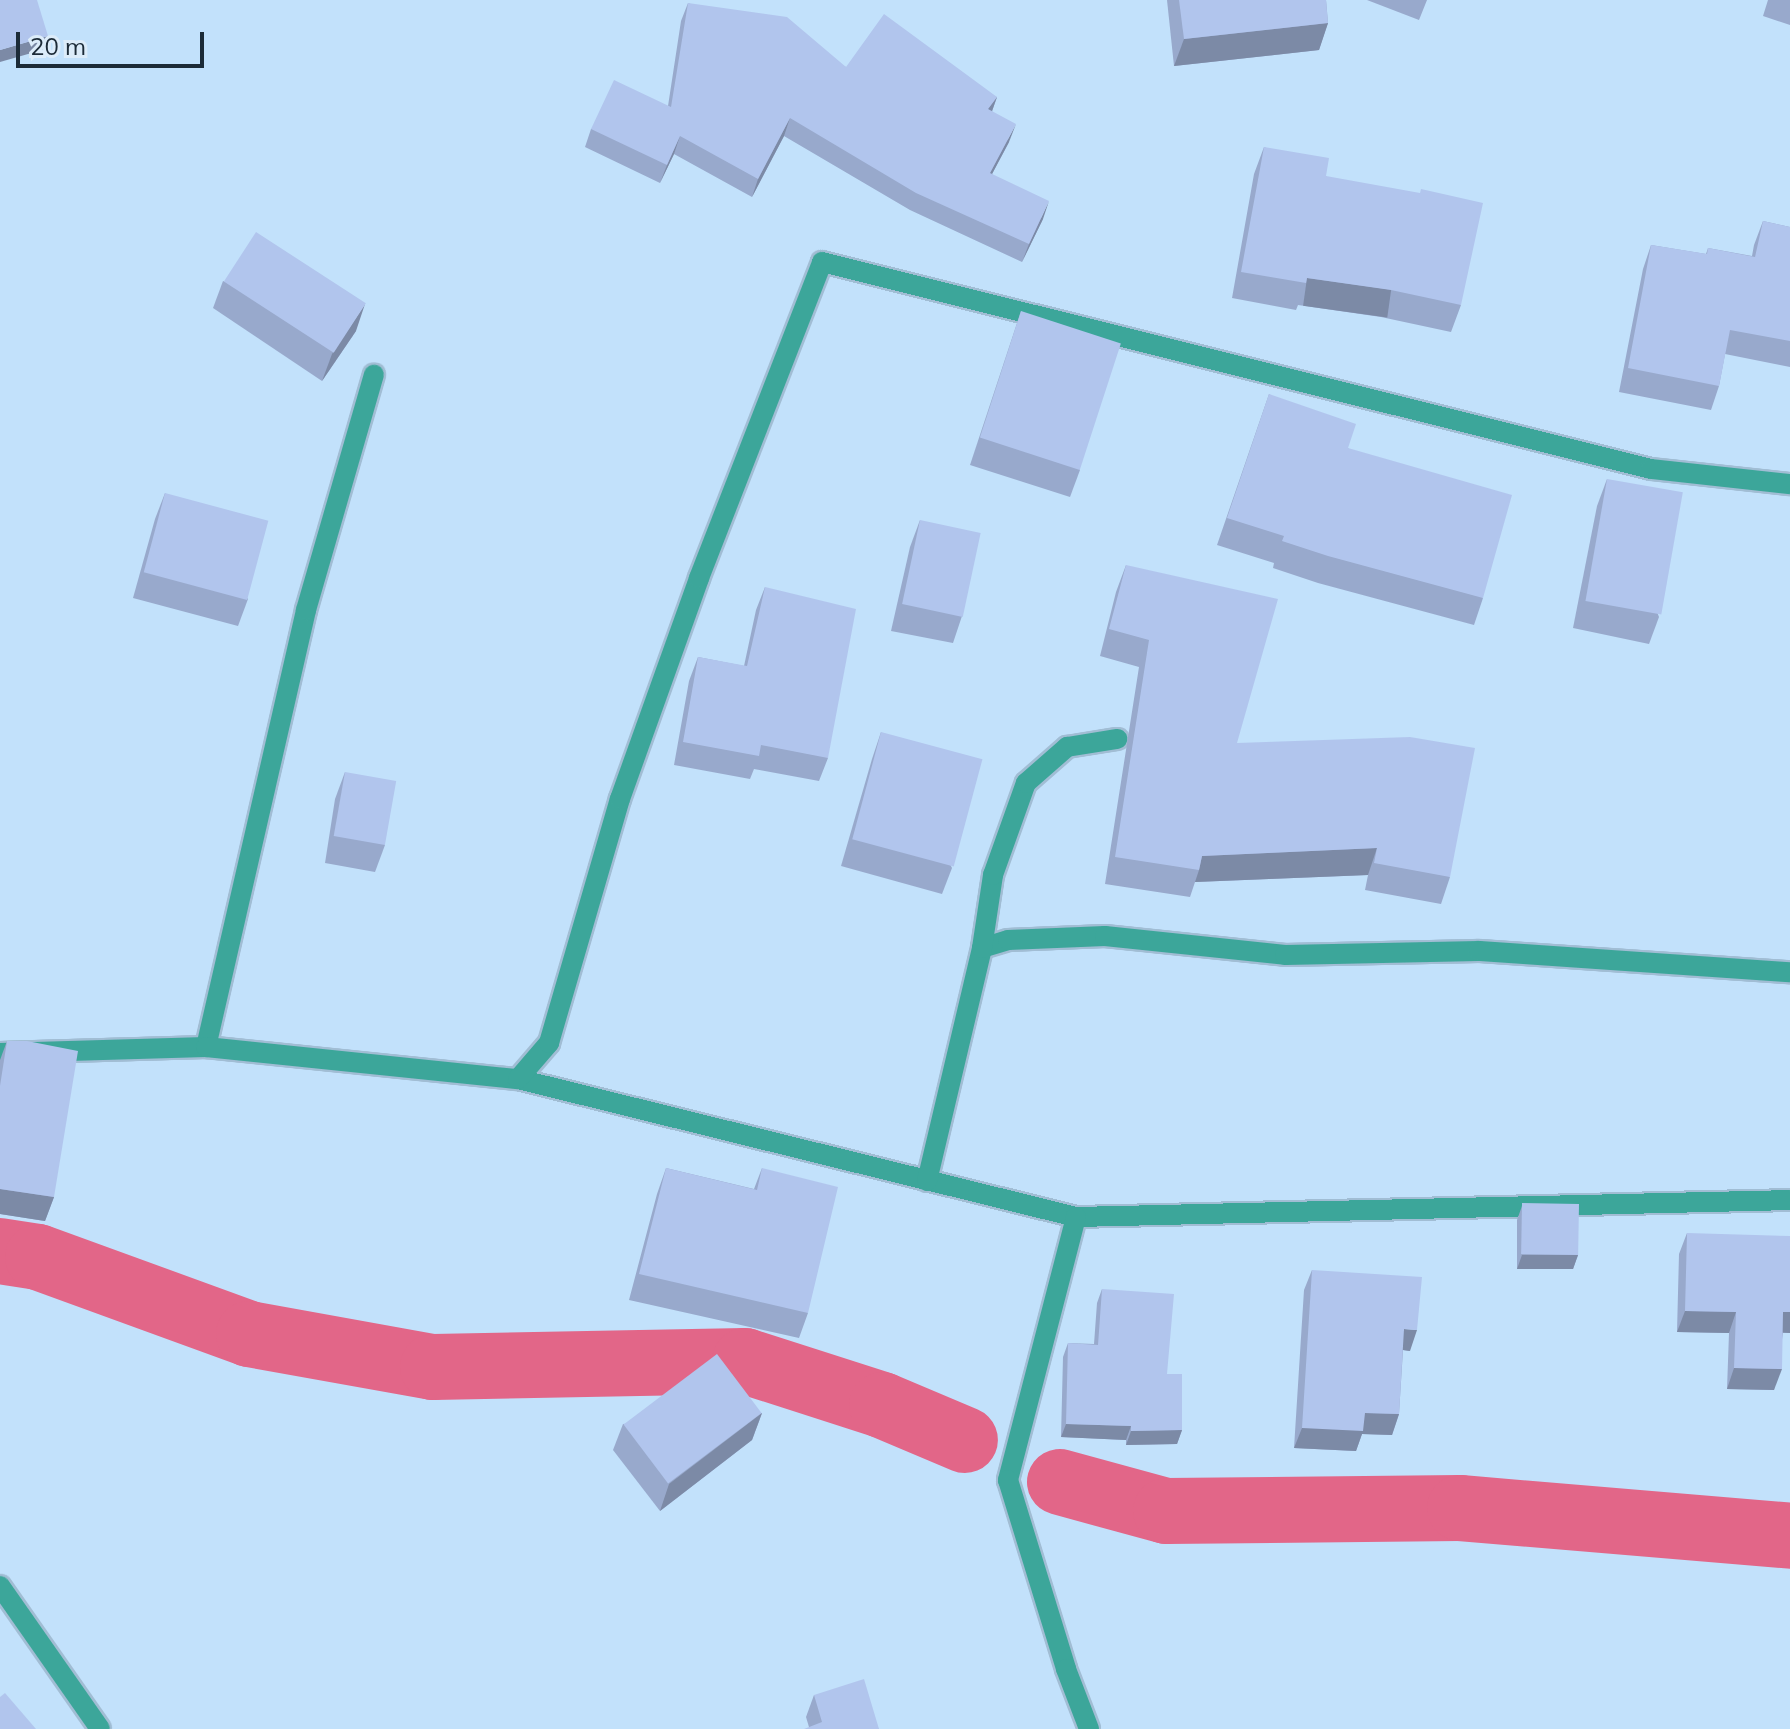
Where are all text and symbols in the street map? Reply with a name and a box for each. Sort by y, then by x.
scale bar [20,16,208,66]
text: 20 m [30,31,86,61]

